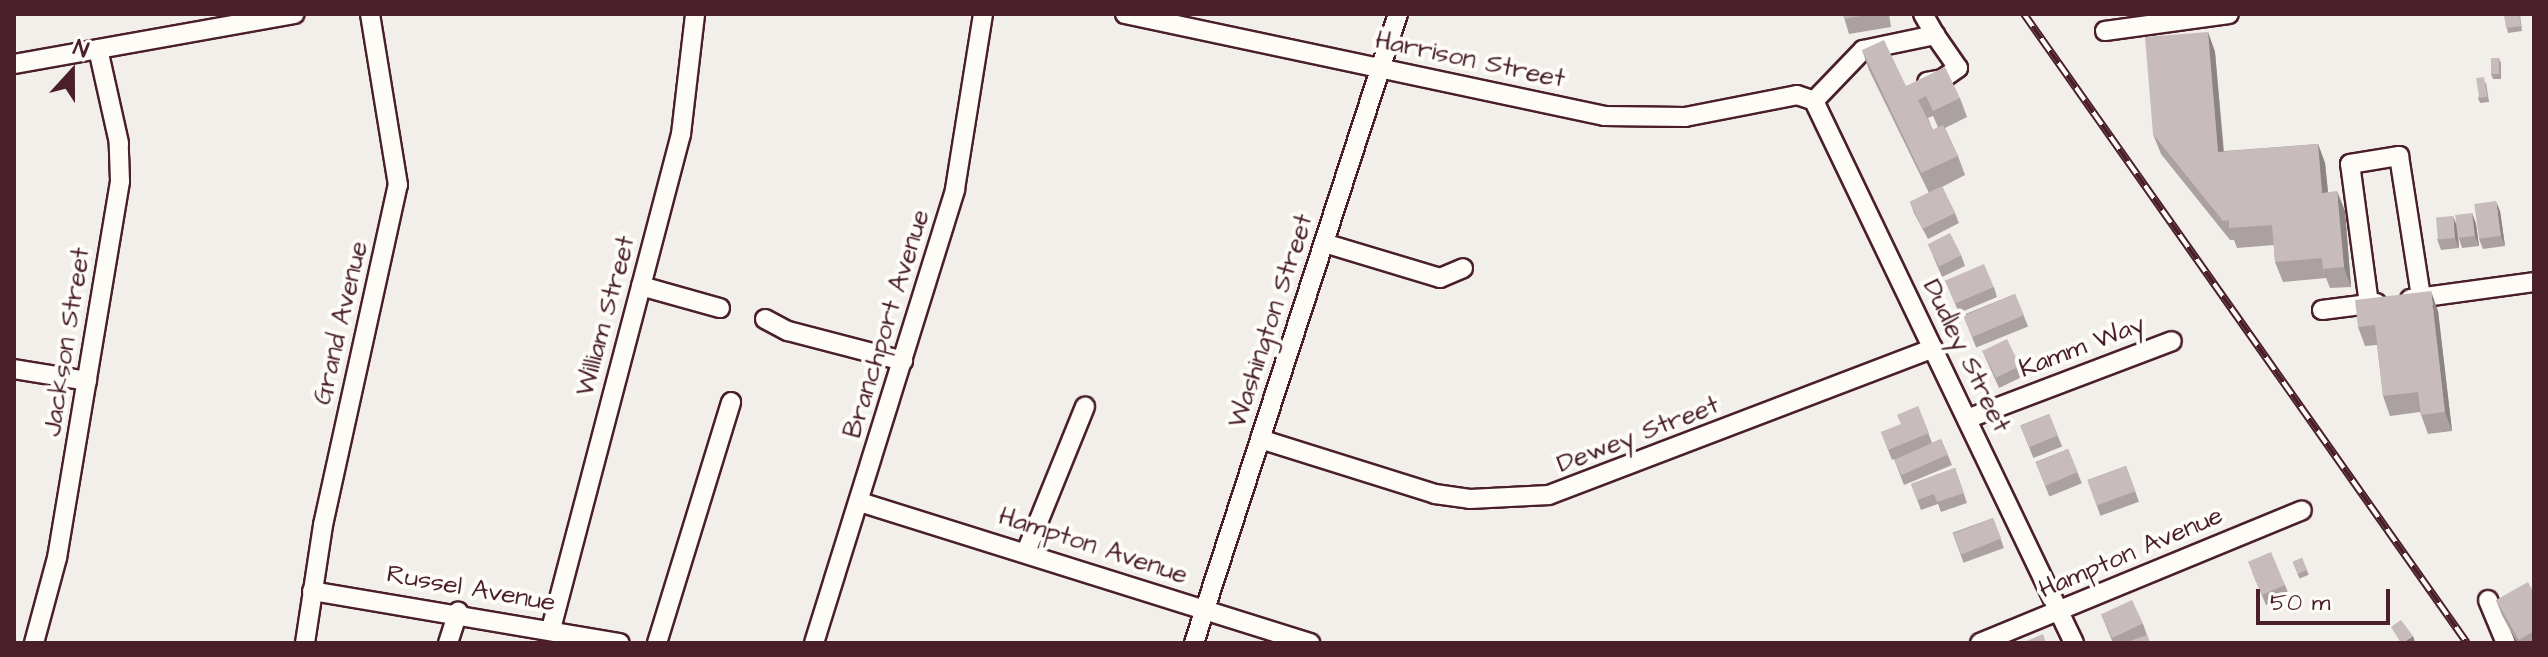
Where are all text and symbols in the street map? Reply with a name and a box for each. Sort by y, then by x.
street label: Harrison Street [1372,25,1568,95]
north arrow [32,32,112,112]
text: N [69,32,93,66]
street label: Branchport Avenue [837,206,937,442]
street label: Washington Street [1222,210,1320,432]
street label: William Street [570,232,642,400]
street label: Grand Avenue [307,238,375,408]
street label: Jackson Street [37,245,97,439]
street label: Dudley Street [1915,274,2017,438]
street label: Kamm Way [2015,309,2149,385]
street label: Dewey Street [1553,390,1723,480]
street label: Hampton Avenue [2034,500,2228,606]
street label: Hampton Avenue [995,501,1191,591]
street label: Russel Avenue [384,559,558,619]
scale bar [2260,573,2394,623]
text: 50 m [2270,586,2330,620]

